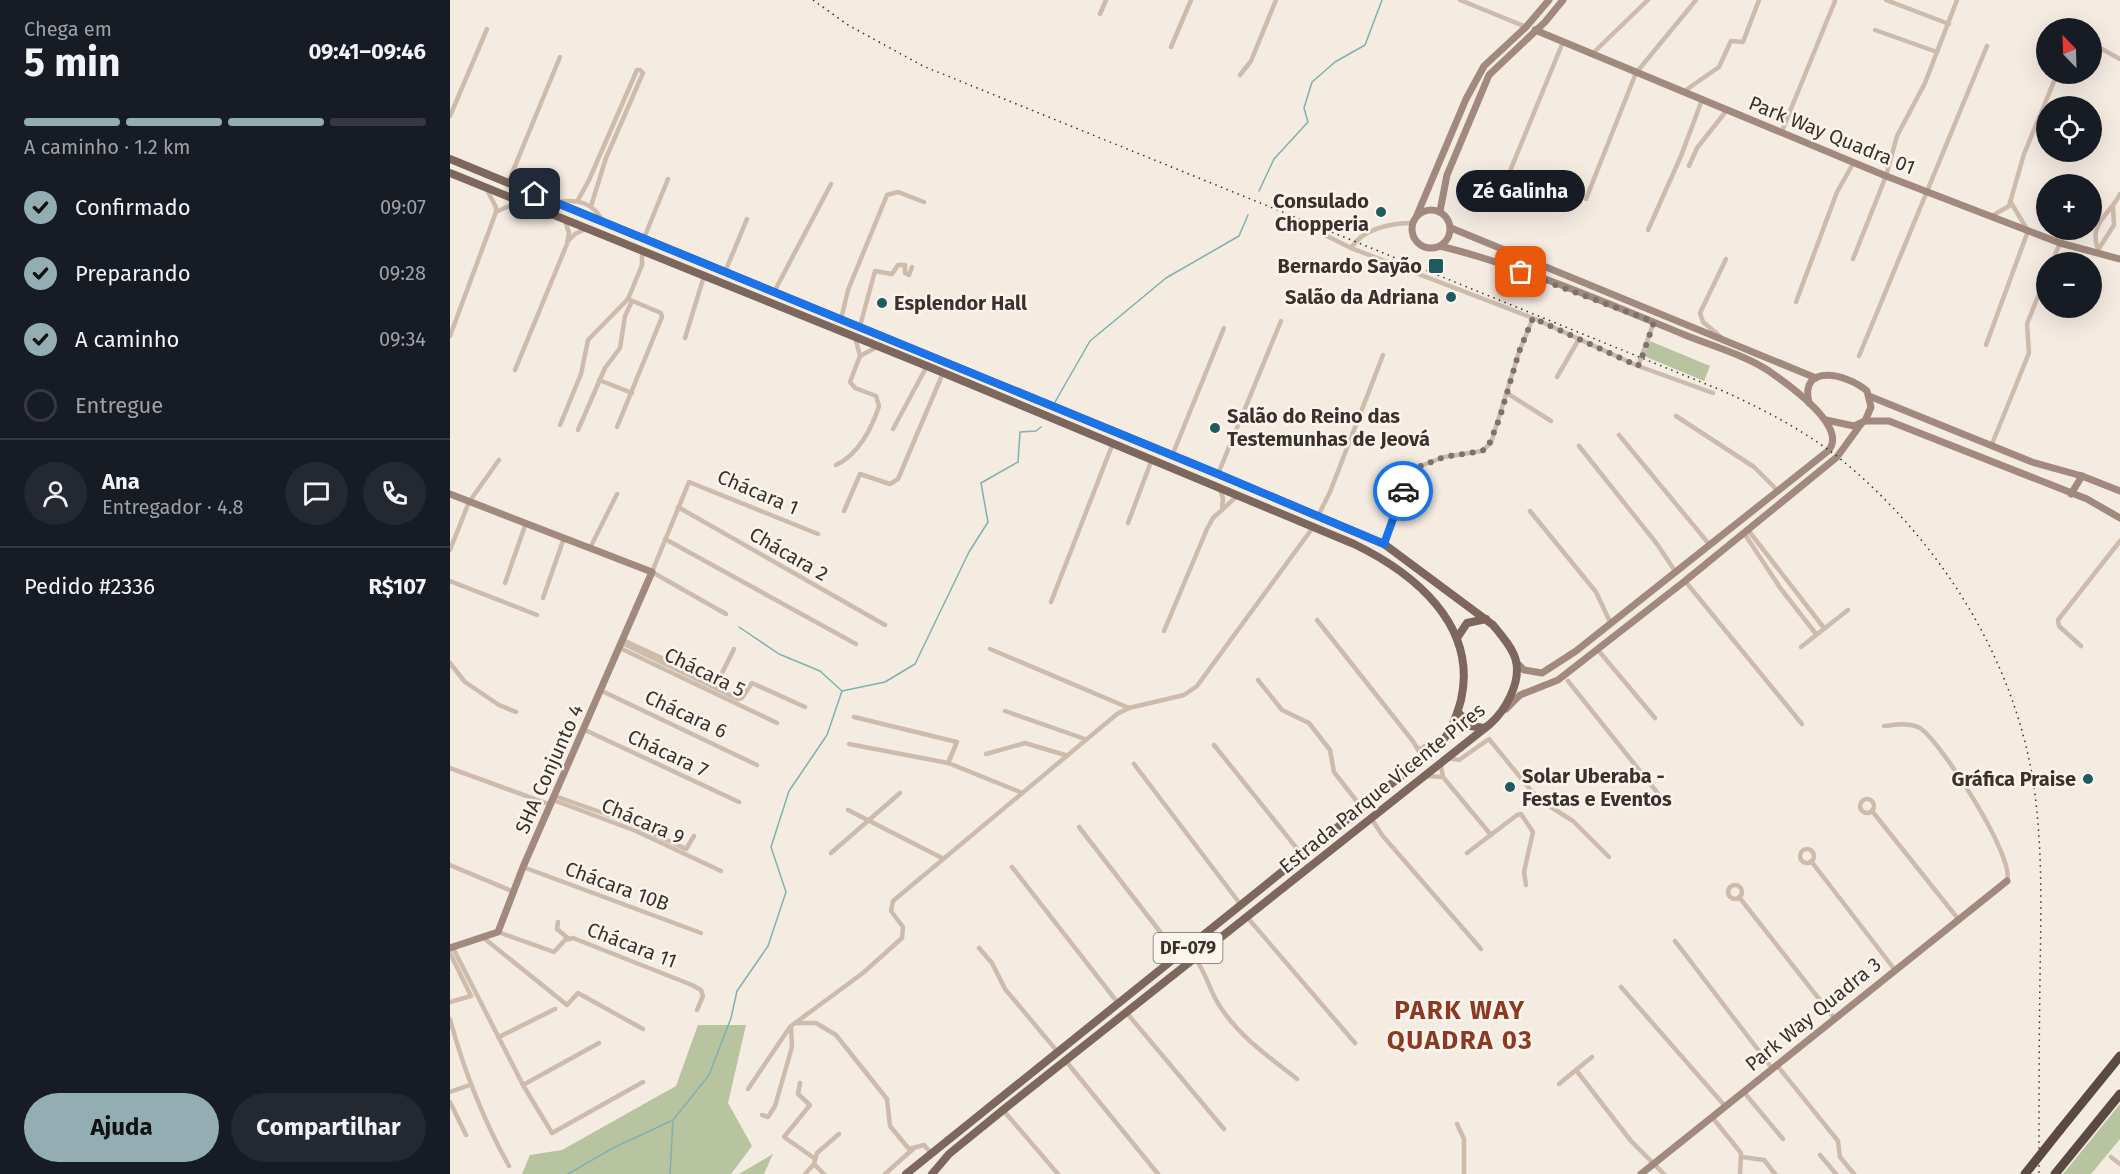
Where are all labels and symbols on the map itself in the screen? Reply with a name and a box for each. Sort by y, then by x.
north arrow [2036,18,2102,84]
street label: Park Way Quadra 01 [1745,91,1919,179]
pin [509,168,560,219]
callout: Zé Galinha [1456,170,1586,212]
place label: Consulado Chopperia [1273,189,1369,236]
marker: Consulado Chopperia [1374,205,1388,219]
pin [1495,246,1546,297]
place label: Bernardo Sayão [1278,254,1422,278]
marker: Bernardo Sayão [1427,257,1445,275]
place label: Salão da Adriana [1285,285,1439,309]
marker: Salão da Adriana [1444,290,1458,304]
place label: Esplendor Hall [894,291,1027,315]
marker: Esplendor Hall [875,296,889,310]
place label: Salão do Reino das Testemunhas de Jeová [1227,404,1430,451]
marker: Salão do Reino das Testemunhas de Jeová [1208,421,1222,435]
courier [1373,461,1433,521]
street label: Chácara 1 [714,464,802,520]
street label: Chácara 2 [745,522,833,586]
street label: Chácara 5 [661,642,749,702]
street label: Chácara 6 [641,685,731,743]
street label: Estrada Parque Vicente Pires [1274,698,1490,878]
street label: SHA Conjunto 4 [510,700,588,837]
street label: Chácara 7 [624,724,712,782]
place label: Solar Uberaba - Festas e Eventos [1522,764,1672,811]
place label: Gráfica Praise [1952,767,2076,791]
marker: Gráfica Praise [2081,772,2095,786]
marker: Solar Uberaba - Festas e Eventos [1503,780,1517,794]
street label: Chácara 9 [598,793,688,849]
street label: Chácara 10B [562,856,672,916]
street label: Chácara 11 [584,917,680,973]
road number: DF-079 [1154,933,1222,963]
street label: Park Way Quadra 3 [1740,952,1886,1076]
district label: PARK WAY QUADRA 03 [1387,995,1533,1056]

